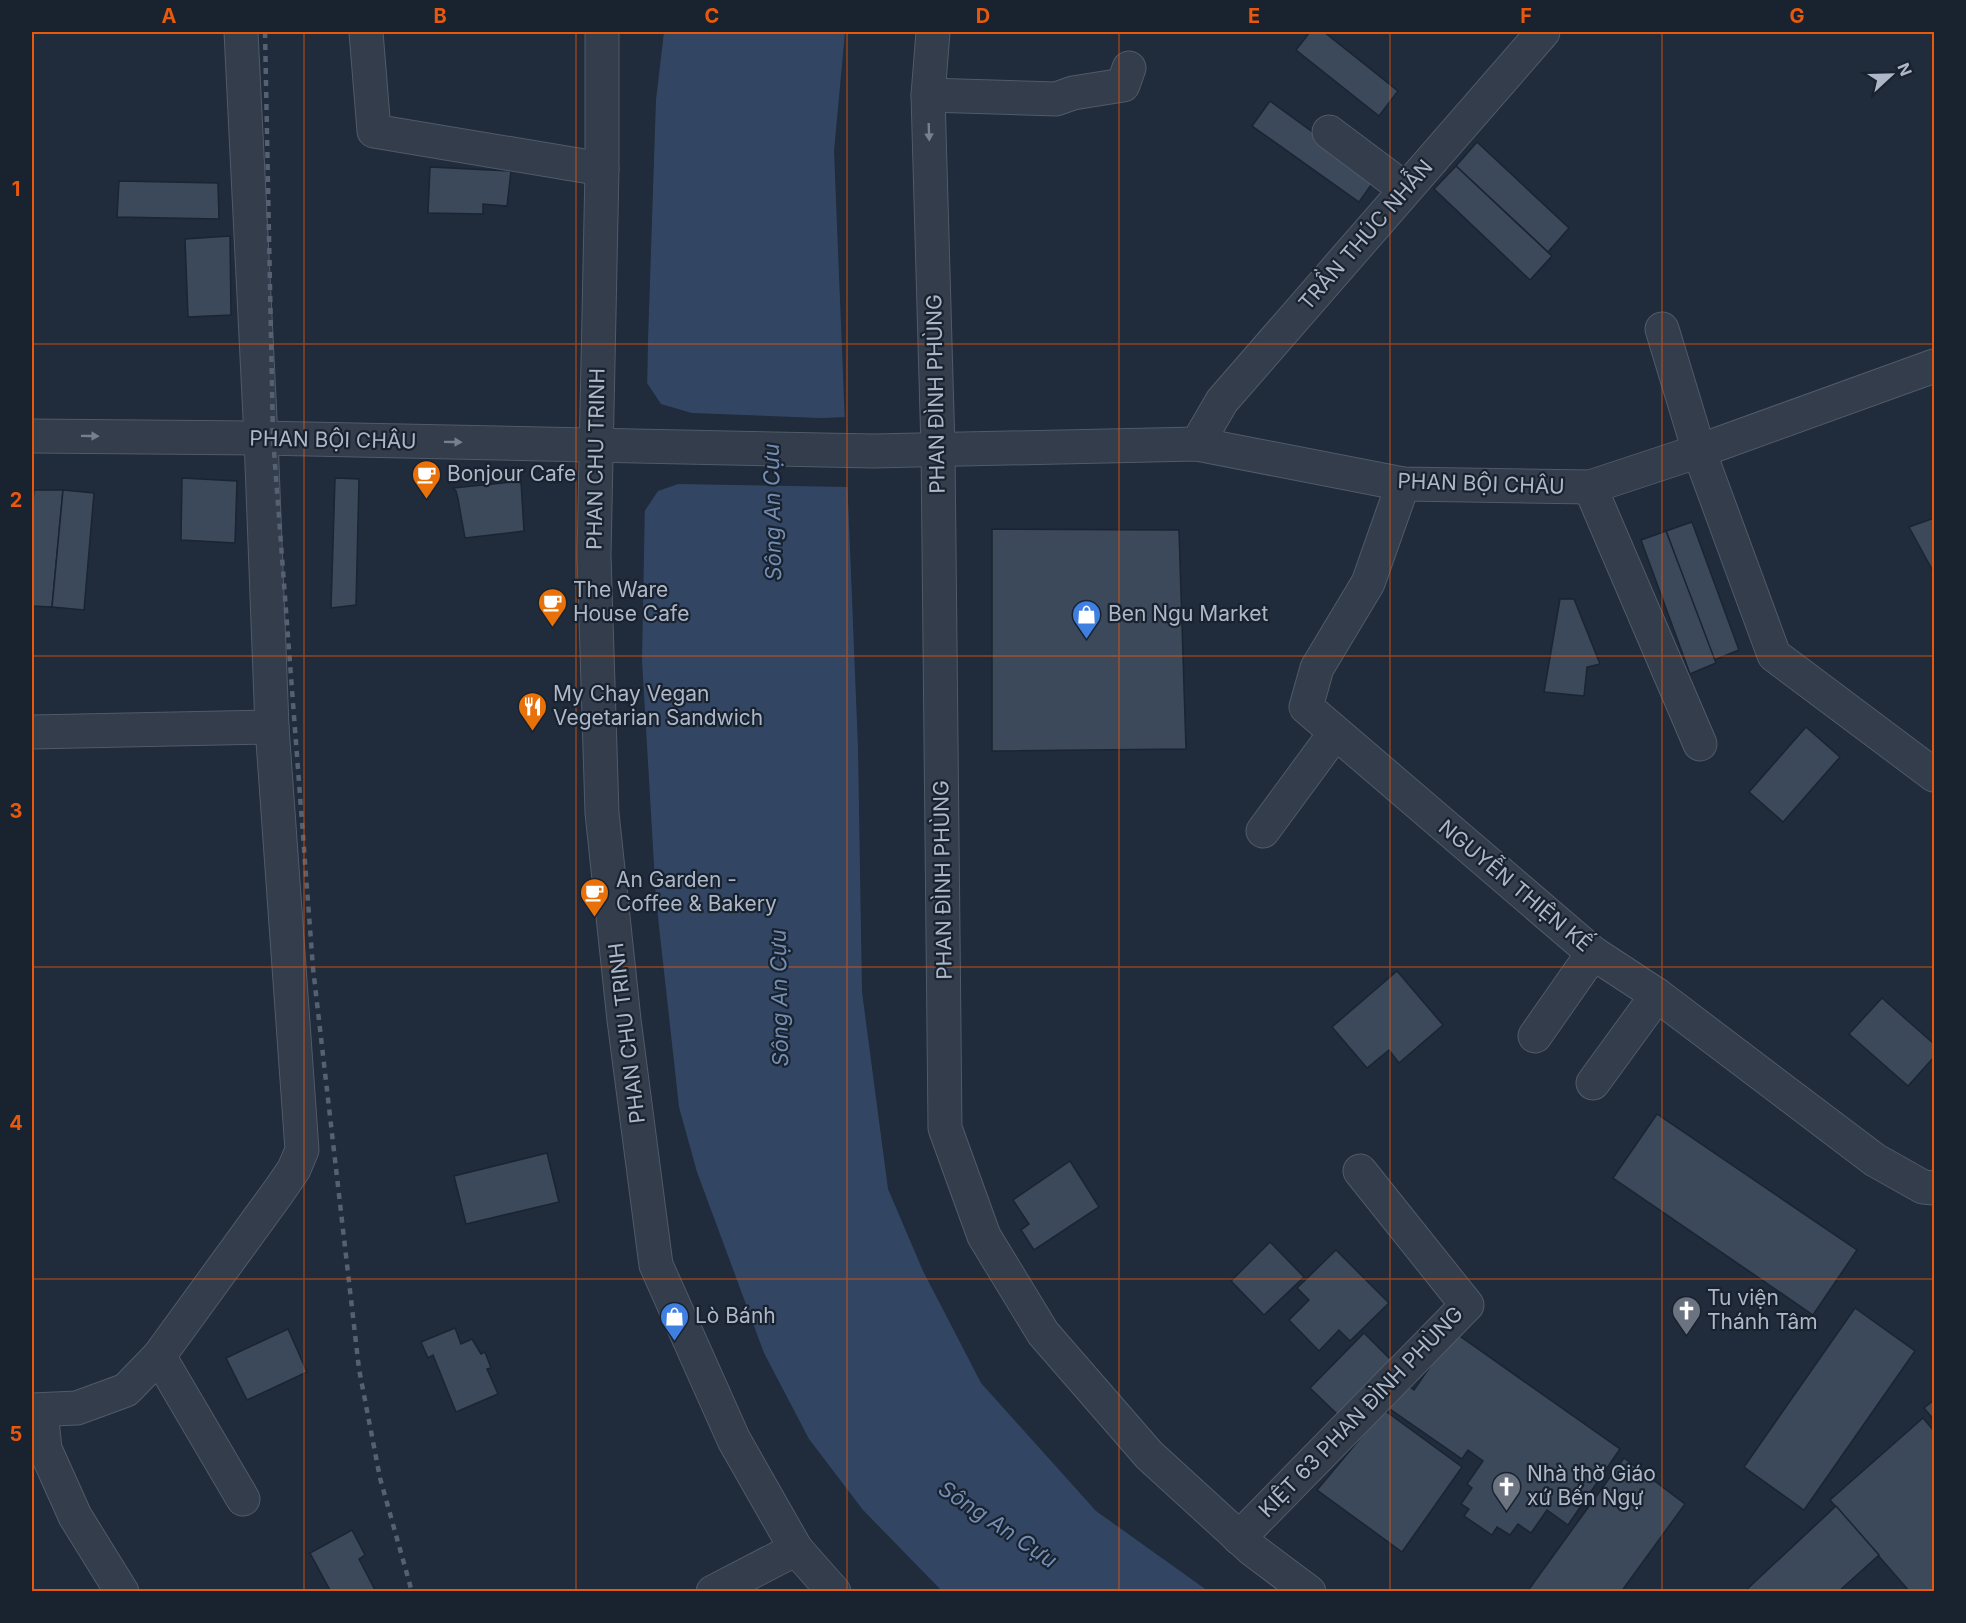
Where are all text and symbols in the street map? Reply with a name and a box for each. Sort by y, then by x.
text: A [162,4,177,28]
text: B [433,4,447,28]
text: C [705,4,719,28]
text: D [976,4,990,28]
text: E [1248,4,1260,28]
text: F [1520,4,1532,28]
text: G [1789,4,1805,28]
north arrow [1861,45,1921,105]
text: N [1893,60,1916,79]
one-way arrow [924,122,933,141]
street label: TRẦN THÚC NHẪN [1290,152,1438,315]
text: 1 [12,177,20,201]
street label: PHAN ĐÌNH PHÙNG [920,294,950,494]
street label: PHAN CHU TRINH [581,368,610,550]
street label: PHAN BỘI CHÂU [249,425,417,453]
one-way arrow [80,432,99,441]
one-way arrow [443,437,462,447]
water label: Sông An Cựu [758,443,786,581]
cafe icon: Bonjour Cafe [410,458,442,500]
place label: Bonjour Cafe [447,461,576,486]
street label: PHAN BỘI CHÂU [1397,467,1565,499]
text: 2 [10,488,22,512]
place label: The Ware House Cafe [573,577,689,626]
cafe icon: The Ware House Cafe [536,586,568,628]
shop icon: Ben Ngu Market [1071,598,1103,640]
place label: Ben Ngu Market [1108,601,1269,626]
place label: My Chay Vegan Vegetarian Sandwich [553,681,763,730]
restaurant icon: My Chay Vegan Vegetarian Sandwich [516,690,548,732]
street label: PHAN ĐÌNH PHÙNG [927,780,957,980]
text: 3 [10,799,22,823]
street label: NGUYỄN THIỆN KẾ [1434,811,1599,957]
place label: An Garden - Coffee & Bakery [616,867,777,916]
cafe icon: An Garden - Coffee & Bakery [579,876,611,918]
water label: Sông An Cựu [765,929,793,1067]
street label: PHAN CHU TRINH [603,941,650,1125]
text: 4 [9,1111,23,1135]
place label: Tu viện Thánh Tâm [1707,1285,1818,1334]
church icon: Tu viện Thánh Tâm [1670,1294,1702,1336]
shop icon: Lò Bánh [658,1300,690,1342]
street label: KIỆT 63 PHAN ĐÌNH PHÙNG [1253,1300,1468,1522]
place label: Lò Bánh [695,1303,776,1328]
text: 5 [10,1422,22,1446]
place label: Nhà thờ Giáo xứ Bến Ngự [1527,1461,1656,1510]
church icon: Nhà thờ Giáo xứ Bến Ngự [1490,1470,1522,1512]
water label: Sông An Cựu [934,1475,1062,1573]

